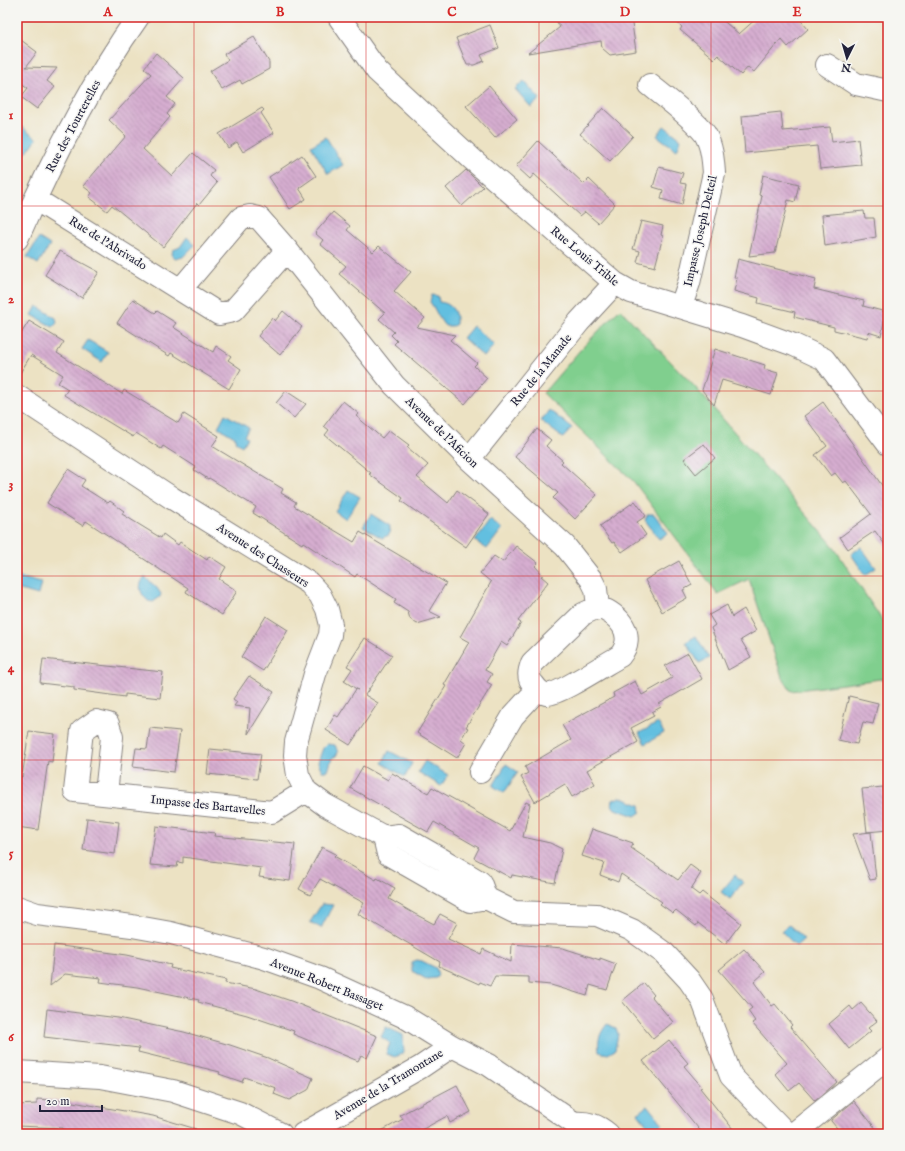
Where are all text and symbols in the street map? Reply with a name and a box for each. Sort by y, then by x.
text: A [103,4,114,21]
text: B [276,4,285,21]
text: C [447,4,457,21]
text: D [620,4,631,21]
text: E [792,4,802,21]
north arrow [827,38,867,78]
text: N [840,60,853,74]
street label: Rue des Tourterelles [43,77,104,175]
text: 1 [9,107,14,124]
street label: Impasse Joseph Delteil [680,173,722,288]
street label: Rue de l'Abrivado [66,213,150,274]
street label: Rue Louis Trible [547,223,623,290]
text: 2 [8,291,14,308]
street label: Rue de la Manade [508,331,576,410]
street label: Avenue de l'Aficion [401,393,482,472]
text: 3 [9,476,14,493]
street label: Avenue des Chasseurs [213,519,312,591]
text: 4 [8,660,15,677]
street label: Impasse des Bartavelles [150,792,266,820]
text: 5 [9,845,14,862]
street label: Avenue Robert Bassaget [267,955,386,1014]
text: 6 [8,1029,14,1046]
street label: Avenue de la Tramontane [330,1045,446,1124]
scale bar [40,1087,102,1113]
text: 20 m [46,1094,69,1109]

